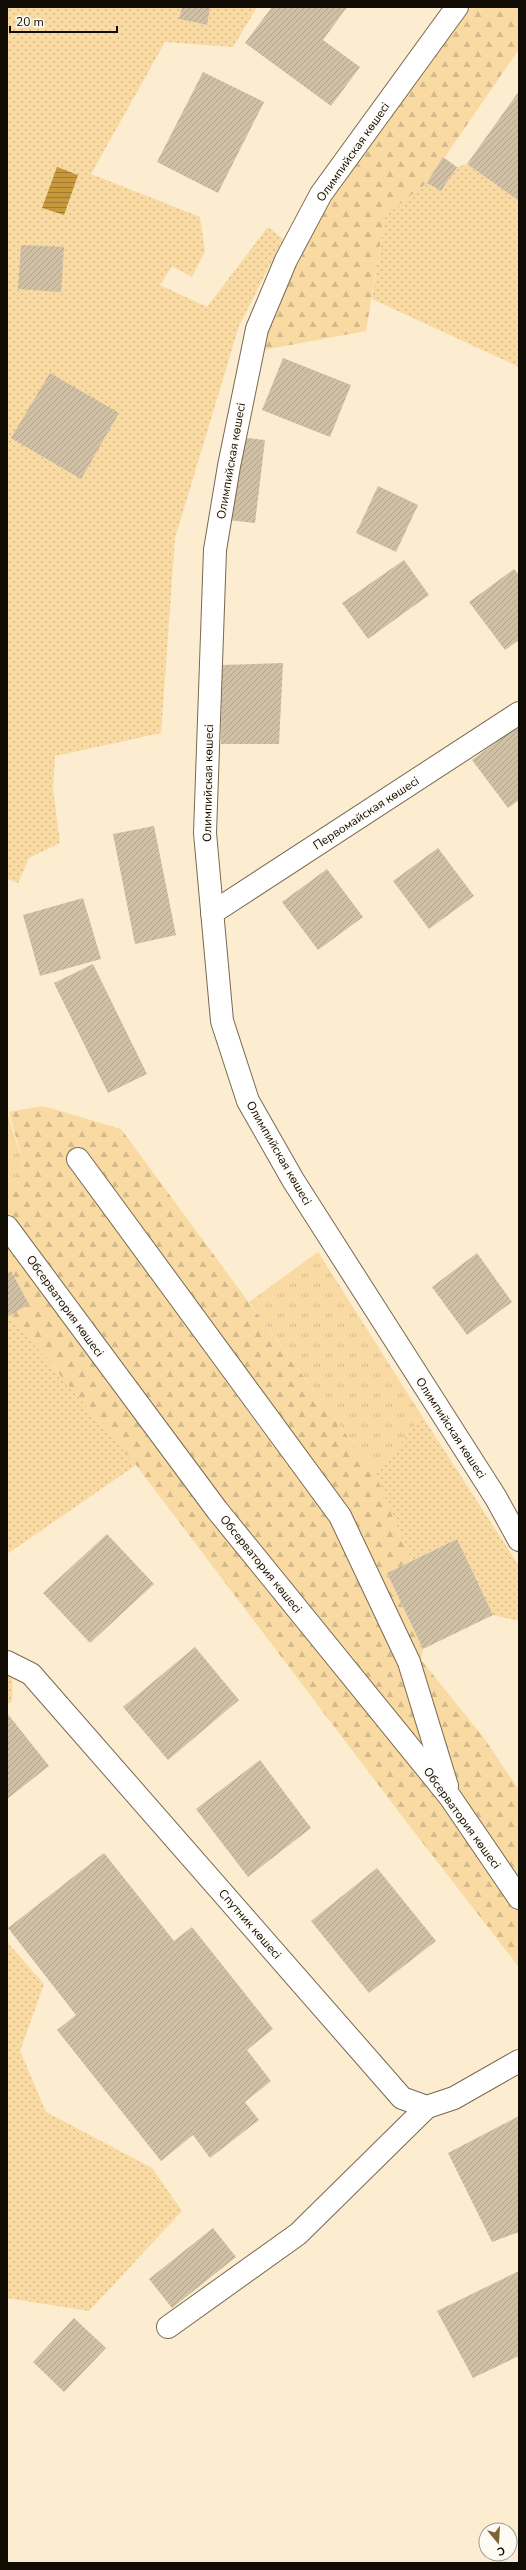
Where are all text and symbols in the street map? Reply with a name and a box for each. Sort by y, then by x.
scale bar [10,8,117,34]
text: 20 m [16,14,44,30]
street label: Олимпийская көшесі [313,99,393,205]
street label: Олимпийская көшесі [213,402,249,520]
street label: Олимпийская көшесі [199,724,217,842]
street label: Первомайская көшесі [310,773,422,853]
street label: Олимпийская көшесі [243,1098,315,1208]
street label: Обсерватория көшесі [23,1252,107,1360]
street label: Олимпийская көшесі [412,1374,490,1482]
street label: Обсерватория көшесі [216,1512,306,1616]
street label: Обсерватория көшесі [420,1764,504,1872]
street label: Спутник көшесі [215,1886,285,1963]
north arrow [478,2522,518,2562]
text: С [495,2543,507,2559]

